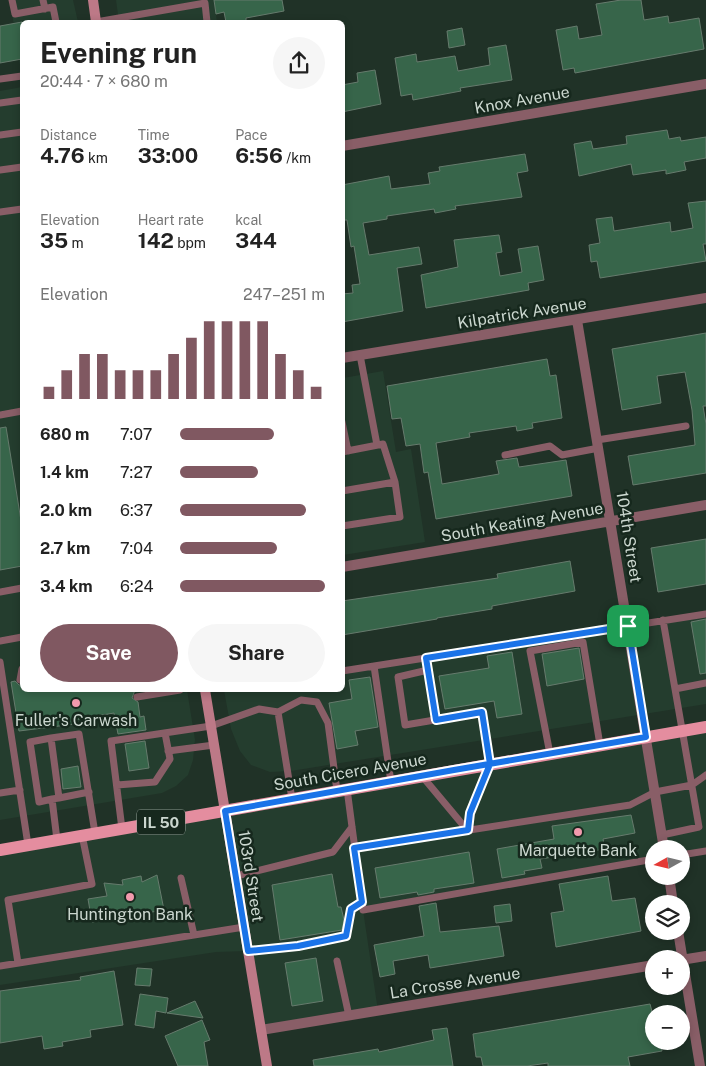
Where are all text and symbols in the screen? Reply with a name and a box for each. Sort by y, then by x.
text: Evening run [40,36,197,69]
button: share [273,37,325,89]
text: 20:44 · 7 × 680 m [40,72,168,91]
street label: Knox Avenue [473,82,571,118]
text: Distance [40,127,97,143]
text: Time [138,127,170,143]
text: Pace [235,127,267,143]
text: 4.76 [40,143,85,168]
text: 33:00 [138,143,198,168]
text: 6:56 [235,143,283,168]
text: km [85,150,108,166]
text: /km [283,150,311,166]
text: Elevation [40,212,99,228]
text: Heart rate [138,212,204,228]
text: kcal [235,212,262,228]
text: 35 [40,228,68,253]
text: 142 [138,228,174,253]
text: 344 [235,228,277,253]
text: m [68,235,84,251]
text: bpm [174,235,206,251]
text: Elevation [40,285,108,304]
text: 247–251 m [243,285,325,304]
street label: Kilpatrick Avenue [456,293,588,333]
text: 680 m [40,425,89,444]
text: 7:07 [120,425,152,444]
text: 1.4 km [40,463,89,482]
text: 7:27 [120,463,153,482]
street label: 104th Street [612,490,646,584]
street label: South Keating Avenue [439,498,605,546]
text: 2.0 km [40,501,92,520]
text: 6:37 [120,501,153,520]
text: 2.7 km [40,539,90,558]
text: 7:04 [120,539,153,558]
text: 3.4 km [40,577,93,596]
text: 6:24 [120,577,153,596]
pin [607,605,649,647]
icon: arrive [614,612,642,640]
button: Save [40,624,178,682]
button: Share [188,624,325,682]
marker: Fuller's Carwash [70,697,82,709]
place label: Fuller's Carwash [15,711,137,730]
street label: South Cicero Avenue [272,749,428,795]
road number: IL 50 [137,810,185,834]
marker: Marquette Bank [572,826,584,838]
street label: 103rd Street [234,829,268,923]
north arrow [645,840,690,885]
map controls [645,840,690,1050]
place label: Marquette Bank [519,841,637,860]
marker: Huntington Bank [124,891,136,903]
button: layers [645,895,690,940]
place label: Huntington Bank [67,905,193,924]
button: + [645,950,690,995]
street label: La Crosse Avenue [388,963,522,1003]
button: − [645,1005,690,1050]

